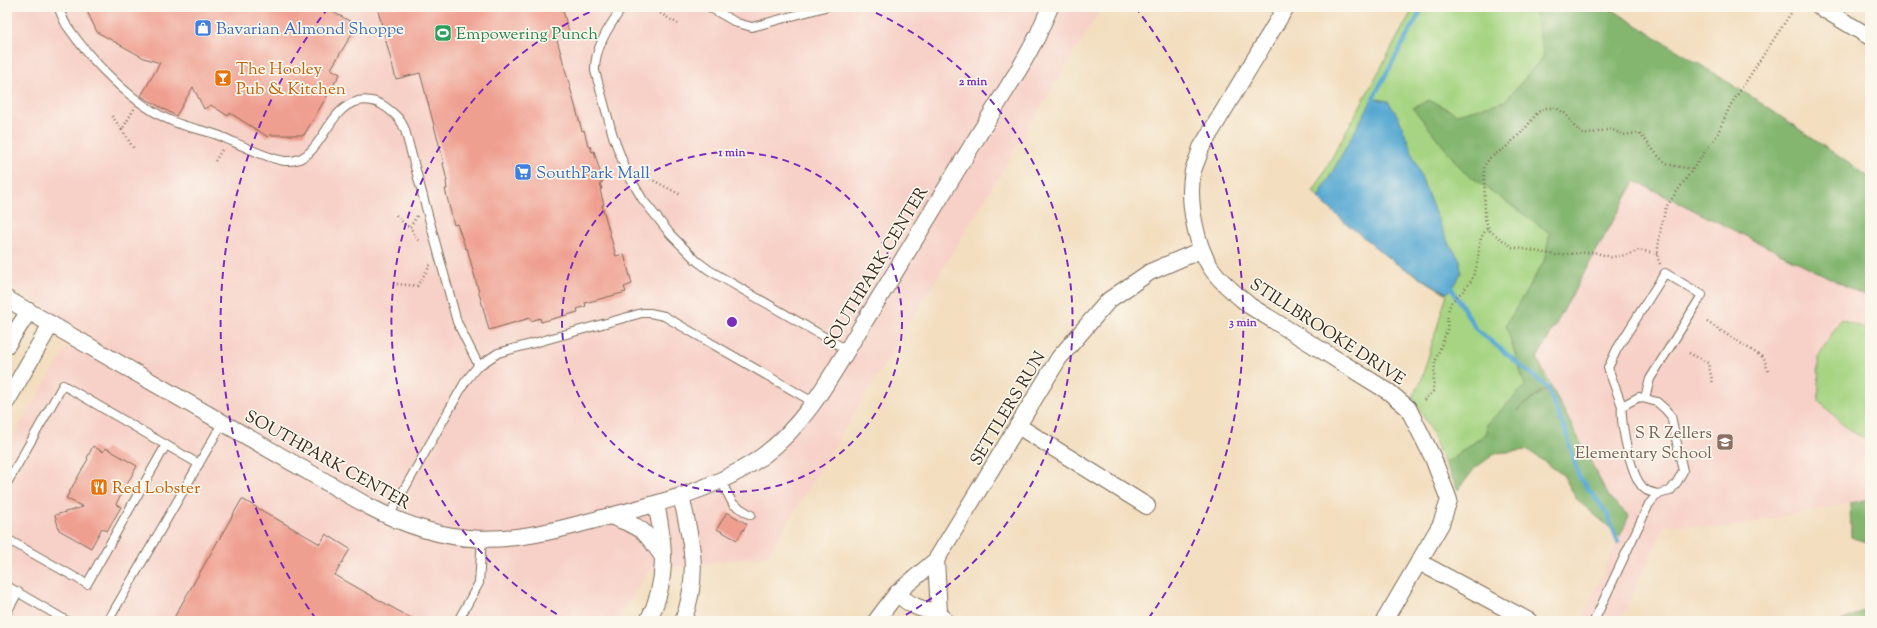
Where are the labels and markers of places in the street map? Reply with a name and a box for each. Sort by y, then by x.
shop icon: Bavarian Almond Shoppe [193,18,213,38]
place label: Bavarian Almond Shoppe [216,18,404,42]
sports icon: Empowering Punch [433,23,453,43]
place label: Empowering Punch [456,23,598,47]
place label: The Hooley Pub & Kitchen [236,58,346,102]
bar icon: The Hooley Pub & Kitchen [213,68,233,88]
supermarket icon: SouthPark Mall [513,162,533,182]
place label: SouthPark Mall [536,162,650,186]
centre of rings [725,315,739,329]
place label: S R Zellers Elementary School [1575,422,1712,466]
school or university icon: S R Zellers Elementary School [1715,432,1735,452]
restaurant icon: Red Lobster [89,477,109,497]
place label: Red Lobster [112,477,201,501]

